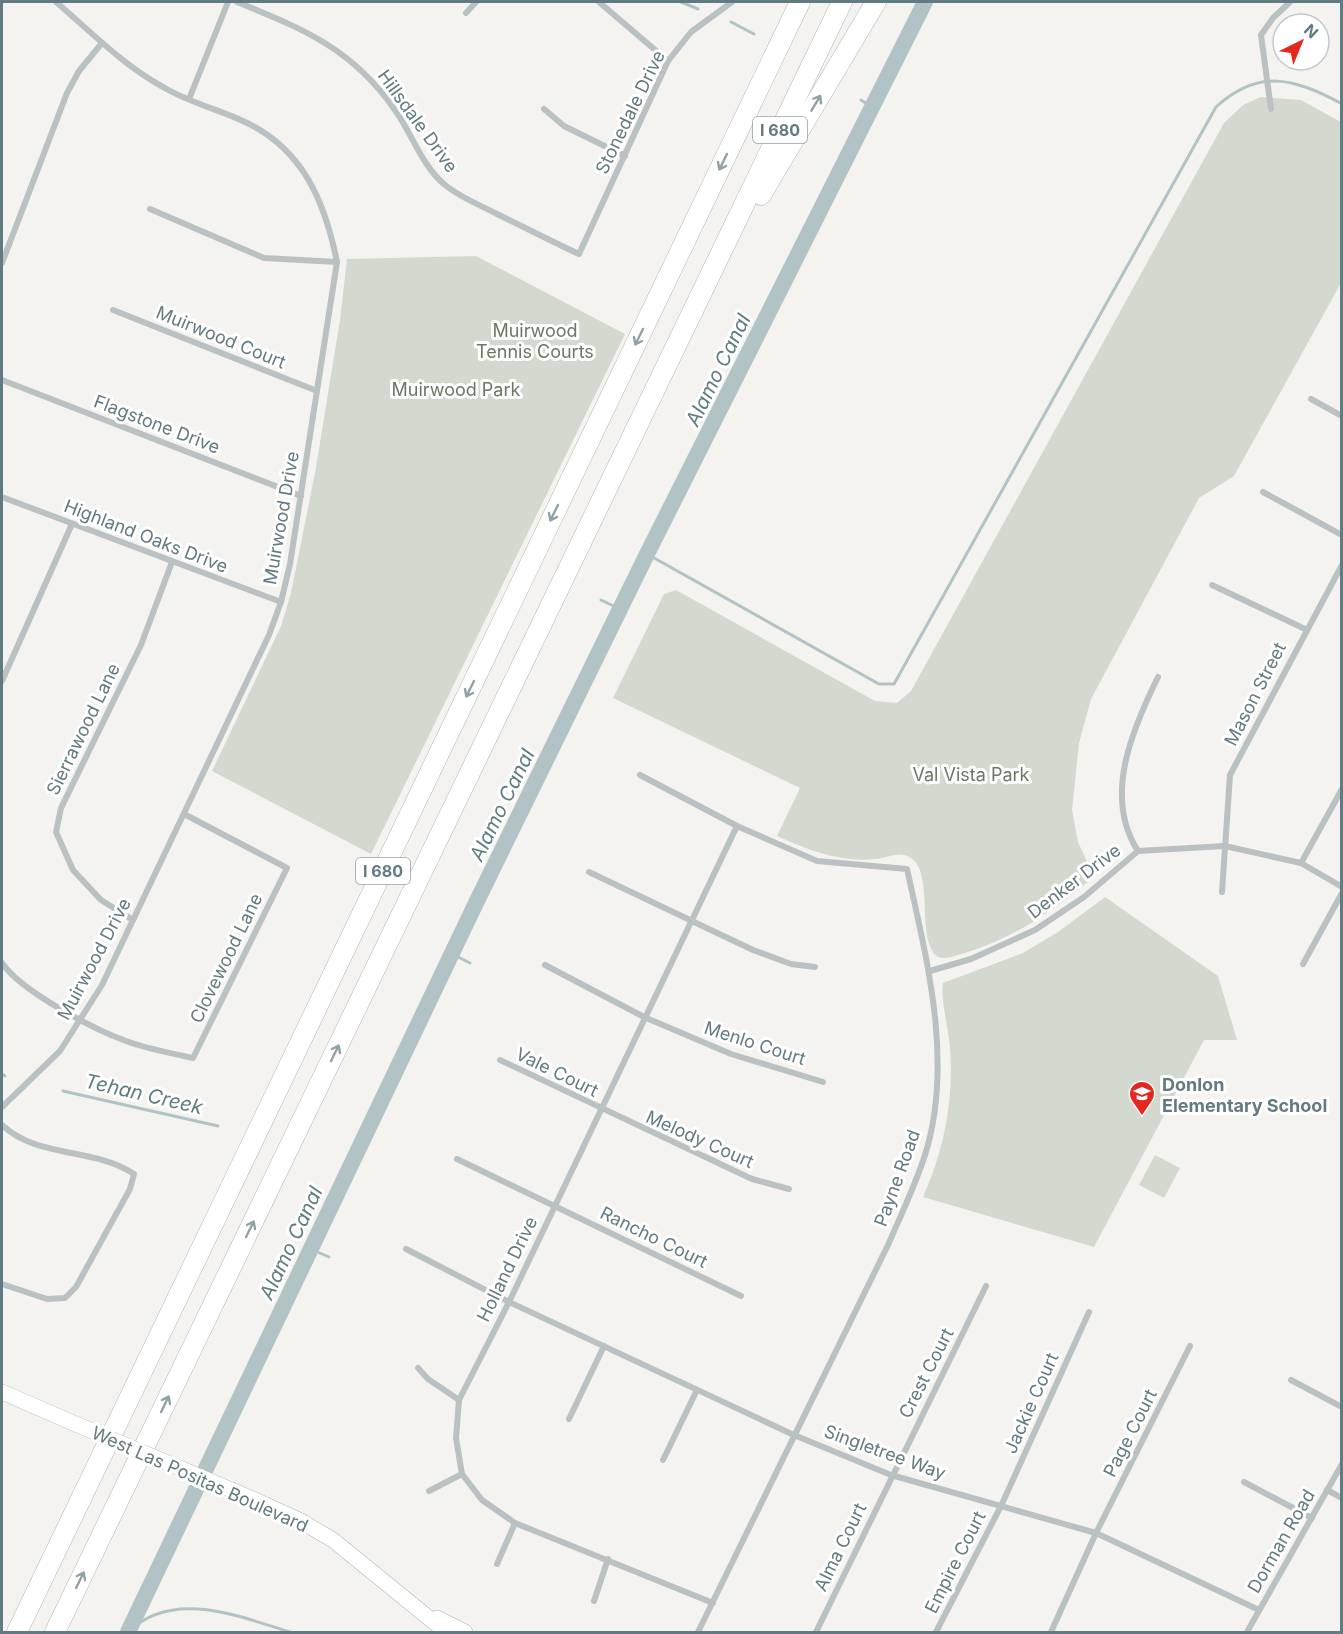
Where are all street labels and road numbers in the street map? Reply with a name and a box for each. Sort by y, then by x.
street label: Stonedale Drive [591,47,669,177]
street label: Hillsdale Drive [374,66,462,176]
road number: I 680 [753,117,807,143]
street label: Muirwood Court [153,301,289,373]
street label: Flagstone Drive [91,390,223,458]
street label: Muirwood Drive [259,450,303,586]
street label: Highland Oaks Drive [61,495,231,577]
street label: Mason Street [1220,639,1290,749]
street label: Sierrawood Lane [42,660,124,798]
street label: Denker Drive [1024,839,1124,923]
road number: I 680 [356,858,410,884]
street label: Clovewood Lane [186,890,266,1026]
street label: Muirwood Drive [53,894,135,1024]
street label: Menlo Court [702,1017,808,1069]
street label: Vale Court [512,1043,602,1101]
street label: Melody Court [643,1106,757,1172]
street label: Payne Road [870,1127,924,1229]
street label: Rancho Court [597,1202,711,1272]
street label: Holland Drive [472,1213,542,1325]
street label: Crest Court [894,1324,958,1421]
street label: Jackie Court [999,1349,1063,1457]
street label: Page Court [1099,1385,1161,1480]
street label: Singletree Way [821,1420,949,1484]
street label: West Las Positas Boulevard [89,1422,311,1536]
street label: Dorman Road [1243,1486,1319,1596]
street label: Alma Court [810,1499,870,1594]
street label: Empire Court [920,1507,990,1616]

